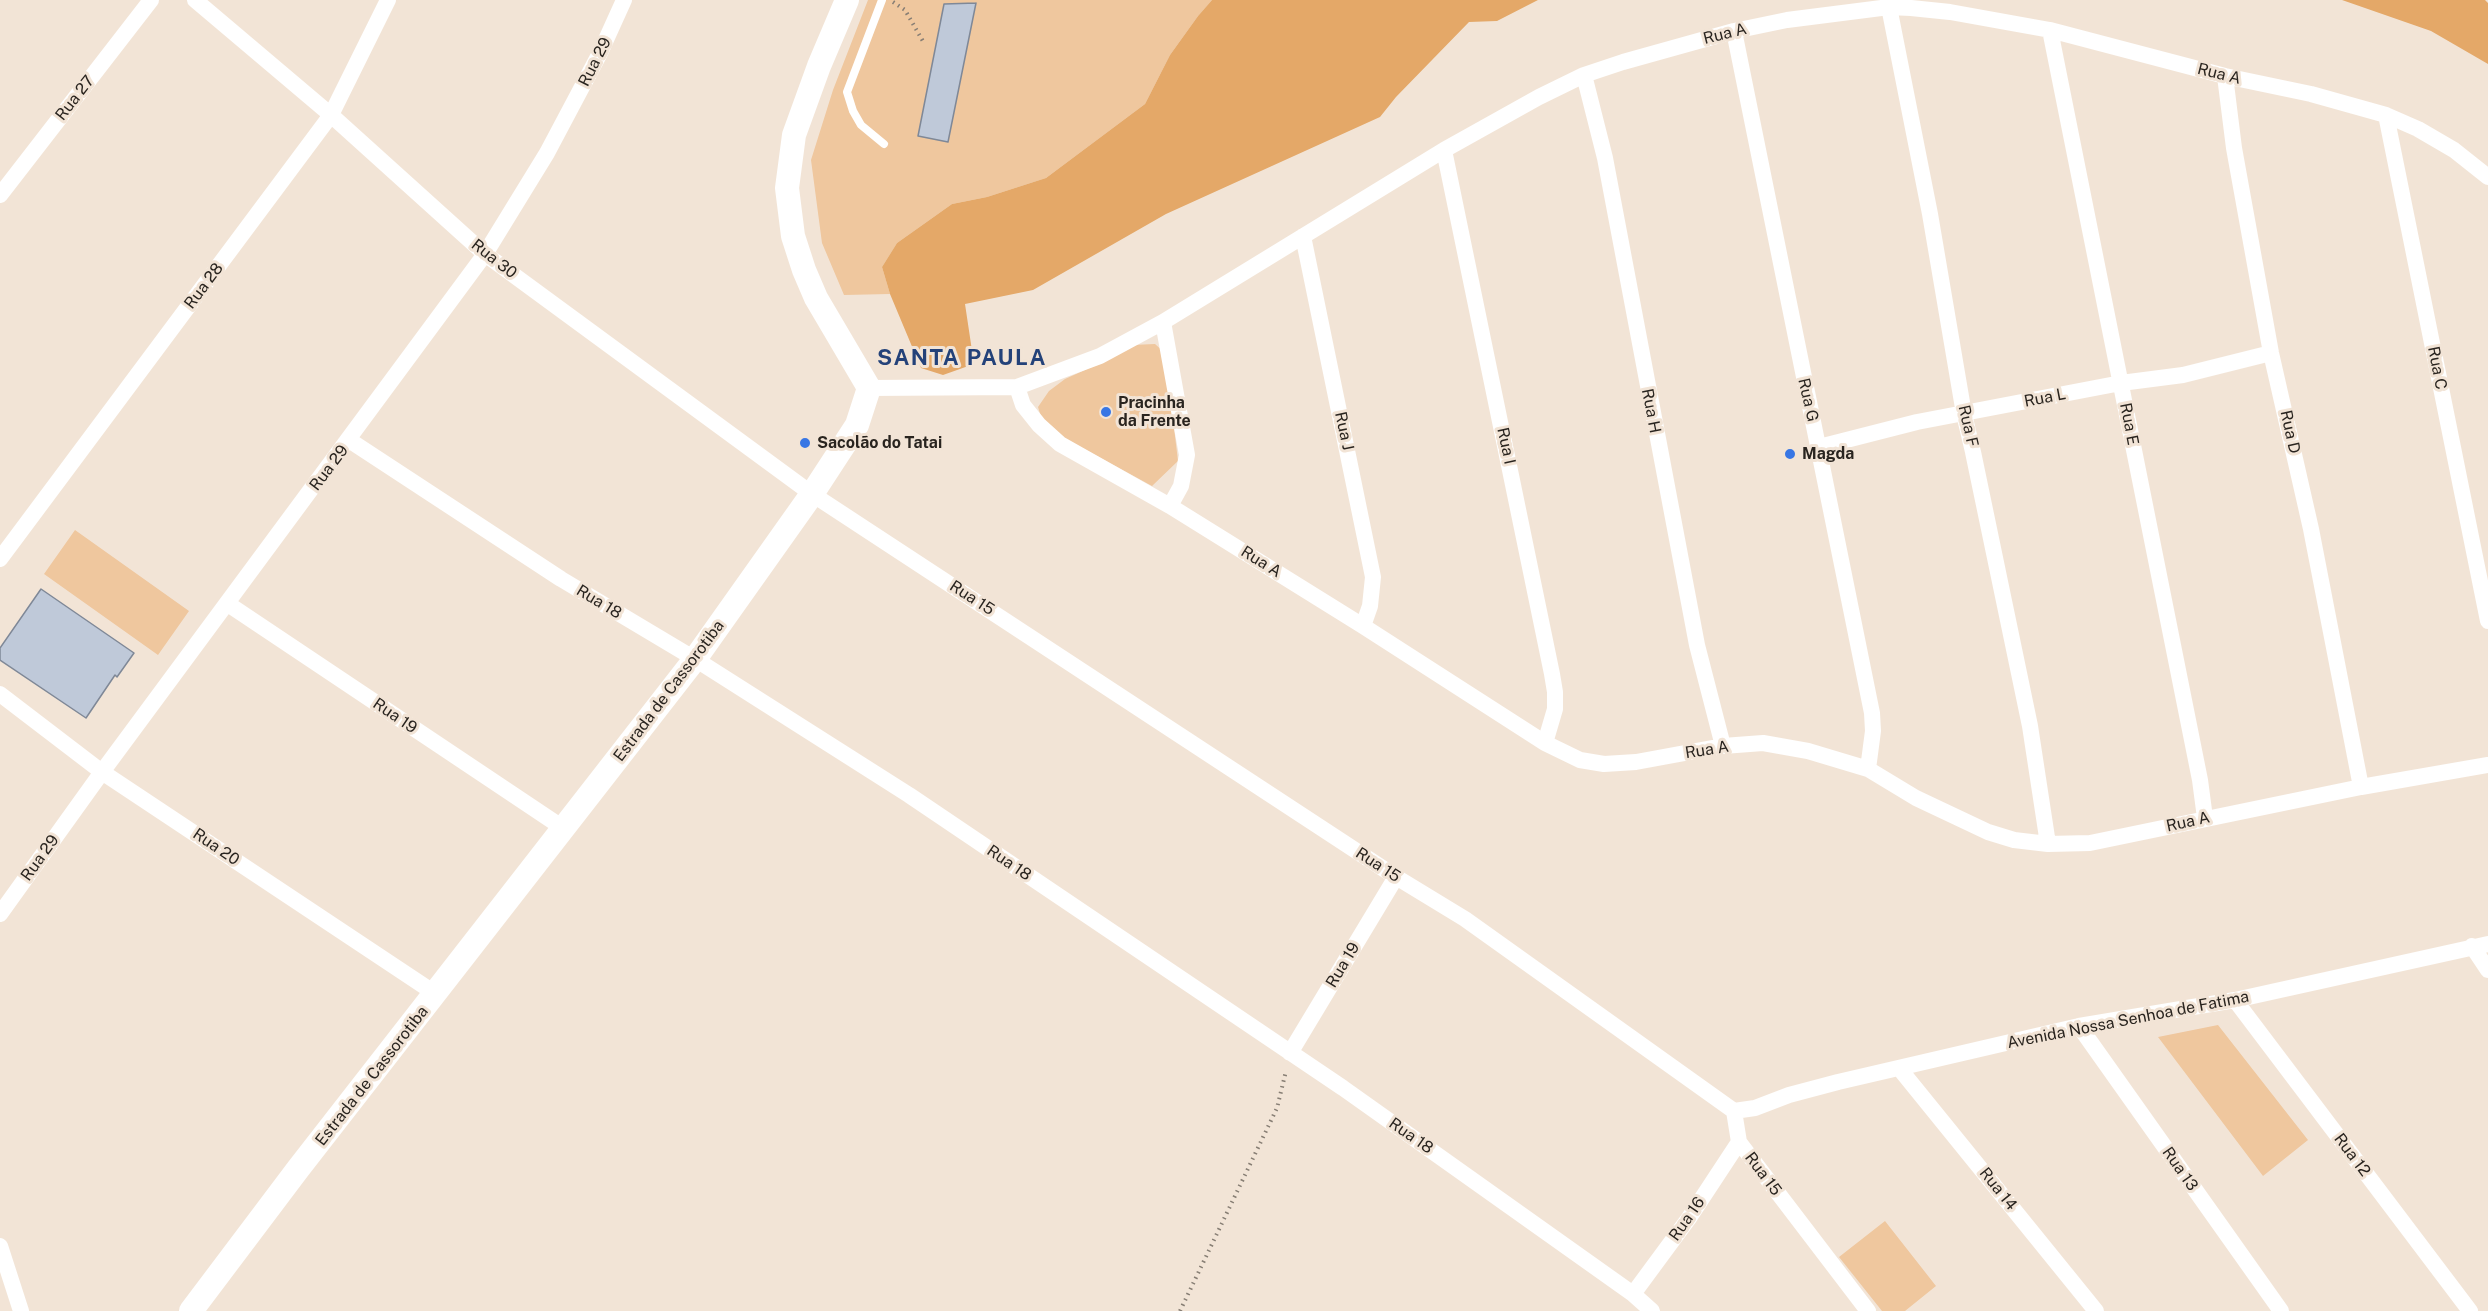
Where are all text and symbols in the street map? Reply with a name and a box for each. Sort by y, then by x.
street label: Rua A [1701,19,1749,49]
street label: Rua 29 [575,34,615,90]
street label: Rua A [2195,59,2243,89]
street label: Rua 27 [51,72,99,124]
street label: Rua 30 [467,235,521,283]
street label: Rua 28 [181,259,227,313]
district label: SANTA PAULA [877,345,1047,371]
street label: Rua C [2423,345,2451,391]
street label: Rua G [1794,376,1822,424]
street label: Rua L [2023,385,2067,411]
street label: Rua H [1637,387,1665,435]
place label: Pracinha da Frente [1118,393,1191,431]
street label: Rua E [2116,401,2142,447]
street label: Rua F [1954,403,1982,449]
marker: Pracinha da Frente [1099,405,1113,419]
street label: Rua D [2276,409,2304,455]
street label: Rua J [1331,410,1357,452]
street label: Rua I [1493,426,1519,466]
place label: Sacolão do Tatai [817,433,942,453]
marker: Sacolão do Tatai [798,436,812,450]
street label: Rua 29 [306,441,352,495]
place label: Magda [1802,444,1854,464]
marker: Magda [1783,447,1797,461]
street label: Rua A [1237,542,1285,582]
street label: Rua 15 [946,576,998,620]
street label: Rua 18 [573,581,625,623]
street label: Estrada de Cassorotiba [610,617,728,765]
street label: Rua 19 [369,694,421,738]
street label: Rua A [1684,737,1730,763]
street label: Rua A [2164,808,2212,836]
street label: Rua 20 [189,824,243,870]
street label: Rua 29 [17,831,63,885]
street label: Rua 18 [983,841,1035,885]
street label: Rua 15 [1352,843,1404,887]
street label: Rua 19 [1322,939,1364,991]
street label: Avenida Nossa Senhoa de Fatima [2005,987,2251,1053]
street label: Estrada de Cassorotiba [312,1002,432,1150]
street label: Rua 18 [1385,1114,1437,1158]
street label: Rua 12 [2330,1130,2374,1180]
street label: Rua 13 [2158,1143,2202,1195]
street label: Rua 15 [1740,1148,1786,1200]
street label: Rua 14 [1975,1164,2021,1214]
street label: Rua 16 [1665,1193,1709,1245]

